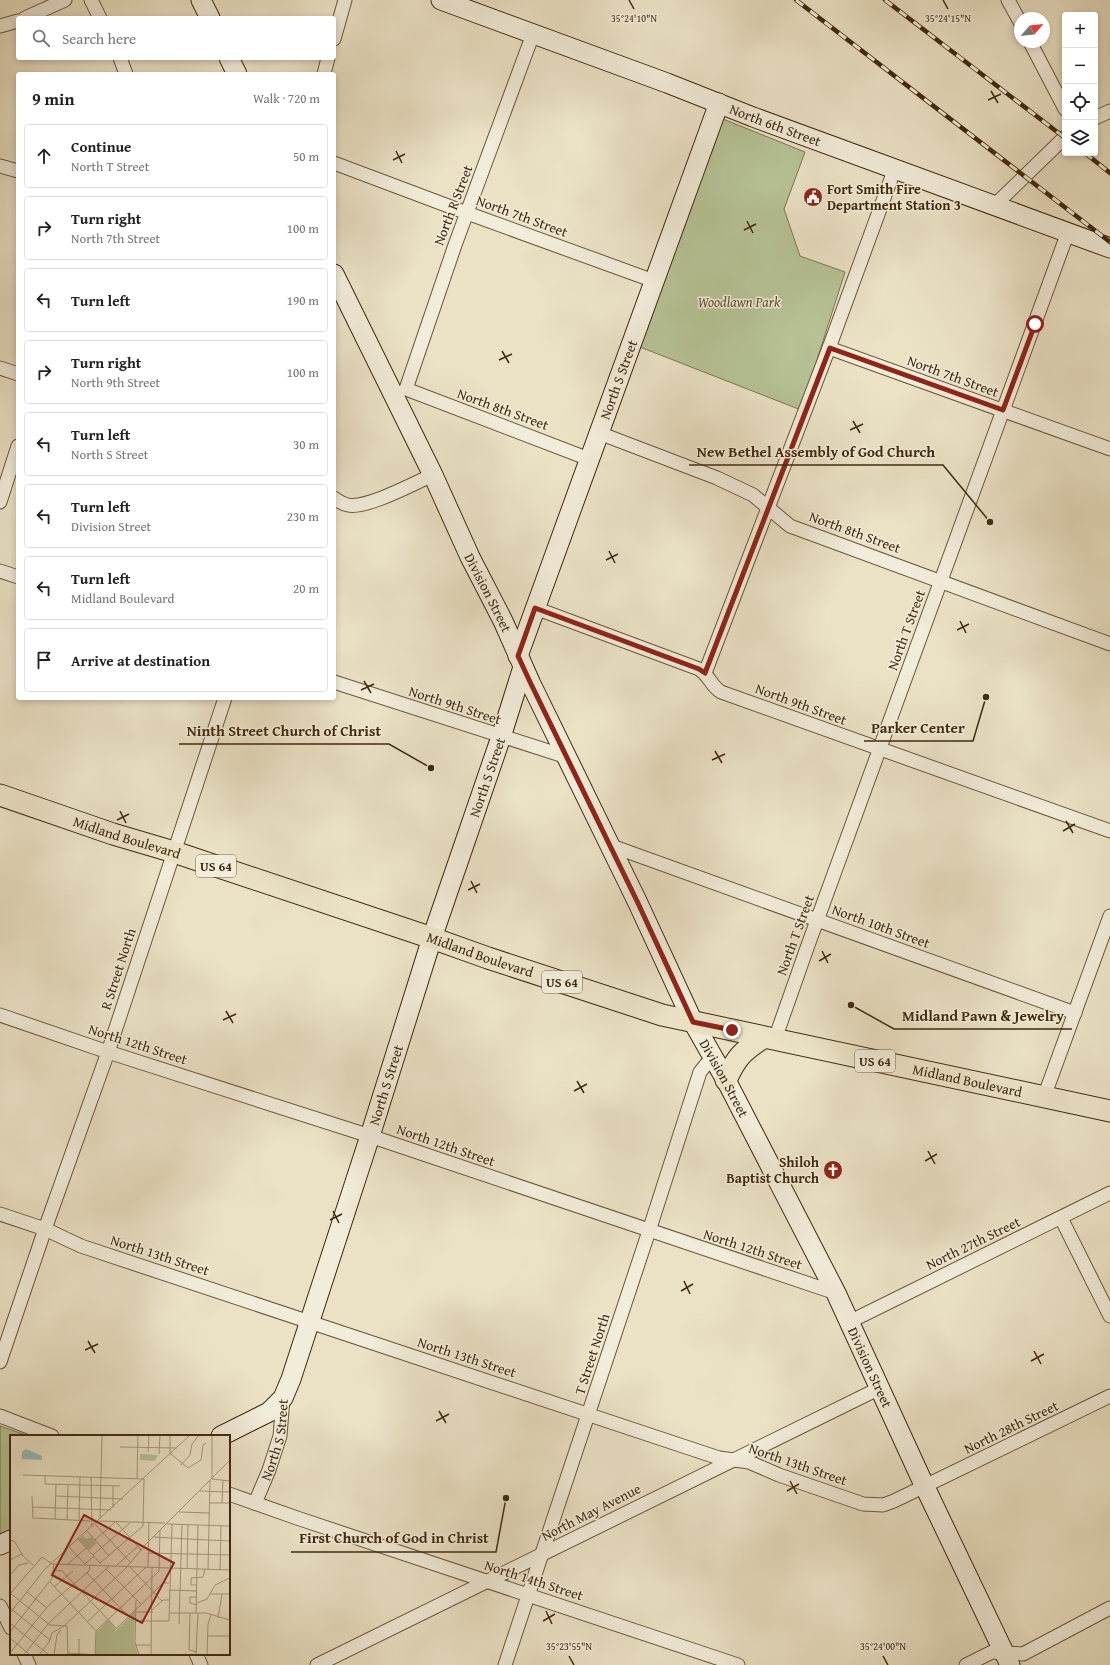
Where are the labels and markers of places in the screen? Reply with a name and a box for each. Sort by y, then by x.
place label: Fort Smith Fire Department Station 3 [827,179,961,215]
public building icon: Fort Smith Fire Department Station 3 [802,186,824,208]
callout: New Bethel Assembly of God Church [689,438,943,465]
callout: Parker Center [864,714,973,741]
callout: Ninth Street Church of Christ [179,717,389,744]
callout: Midland Pawn & Jewelry [894,1002,1072,1029]
place label: Shiloh Baptist Church [726,1152,820,1188]
church icon: Shiloh Baptist Church [822,1159,844,1181]
callout: First Church of God in Christ [291,1525,496,1552]

